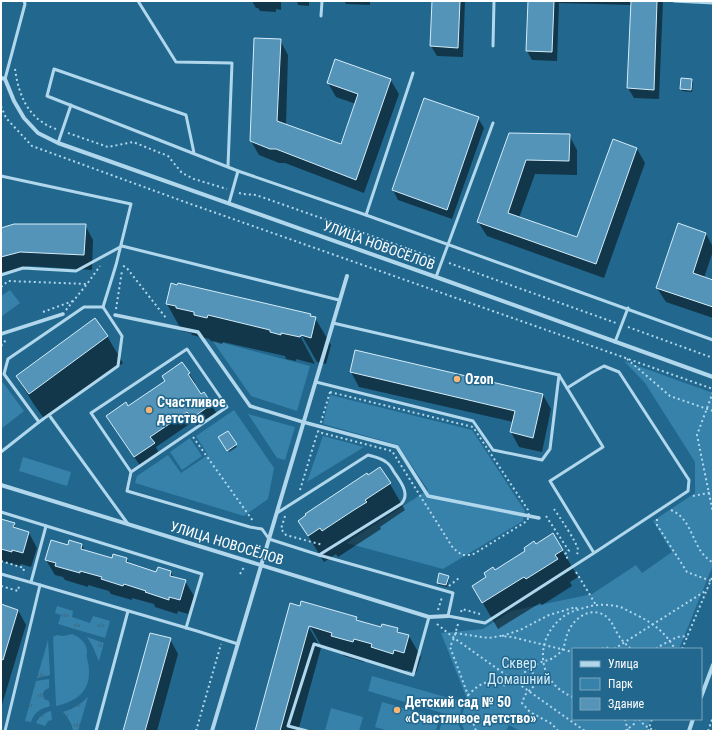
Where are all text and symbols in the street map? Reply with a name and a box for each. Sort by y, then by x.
street label: УЛИЦА НОВОСЁЛОВ [321,217,437,273]
place label: Ozon [465,371,494,387]
marker: Ozon [452,374,462,384]
place label: Счастливое детство [157,394,226,426]
marker: Счастливое детство [144,405,154,415]
street label: УЛИЦА НОВОСЁЛОВ [168,518,286,568]
legend [572,648,702,720]
park label: Сквер Домашний [487,655,551,687]
text: Улица [608,657,639,671]
text: Парк [608,677,633,691]
place label: Детский сад № 50 «Счастливое детство» [405,694,537,726]
text: Здание [608,697,645,711]
marker: Детский сад № 50 «Счастливое детство» [392,705,402,715]

